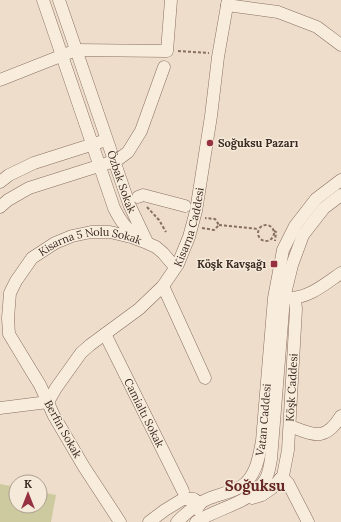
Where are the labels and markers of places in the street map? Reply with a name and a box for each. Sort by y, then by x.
place label: Soğuksu Pazarı [218,136,299,150]
marker: Soğuksu Pazarı [205,138,215,148]
place label: Köşk Kavşağı [197,257,266,271]
marker: Köşk Kavşağı [269,259,279,269]

